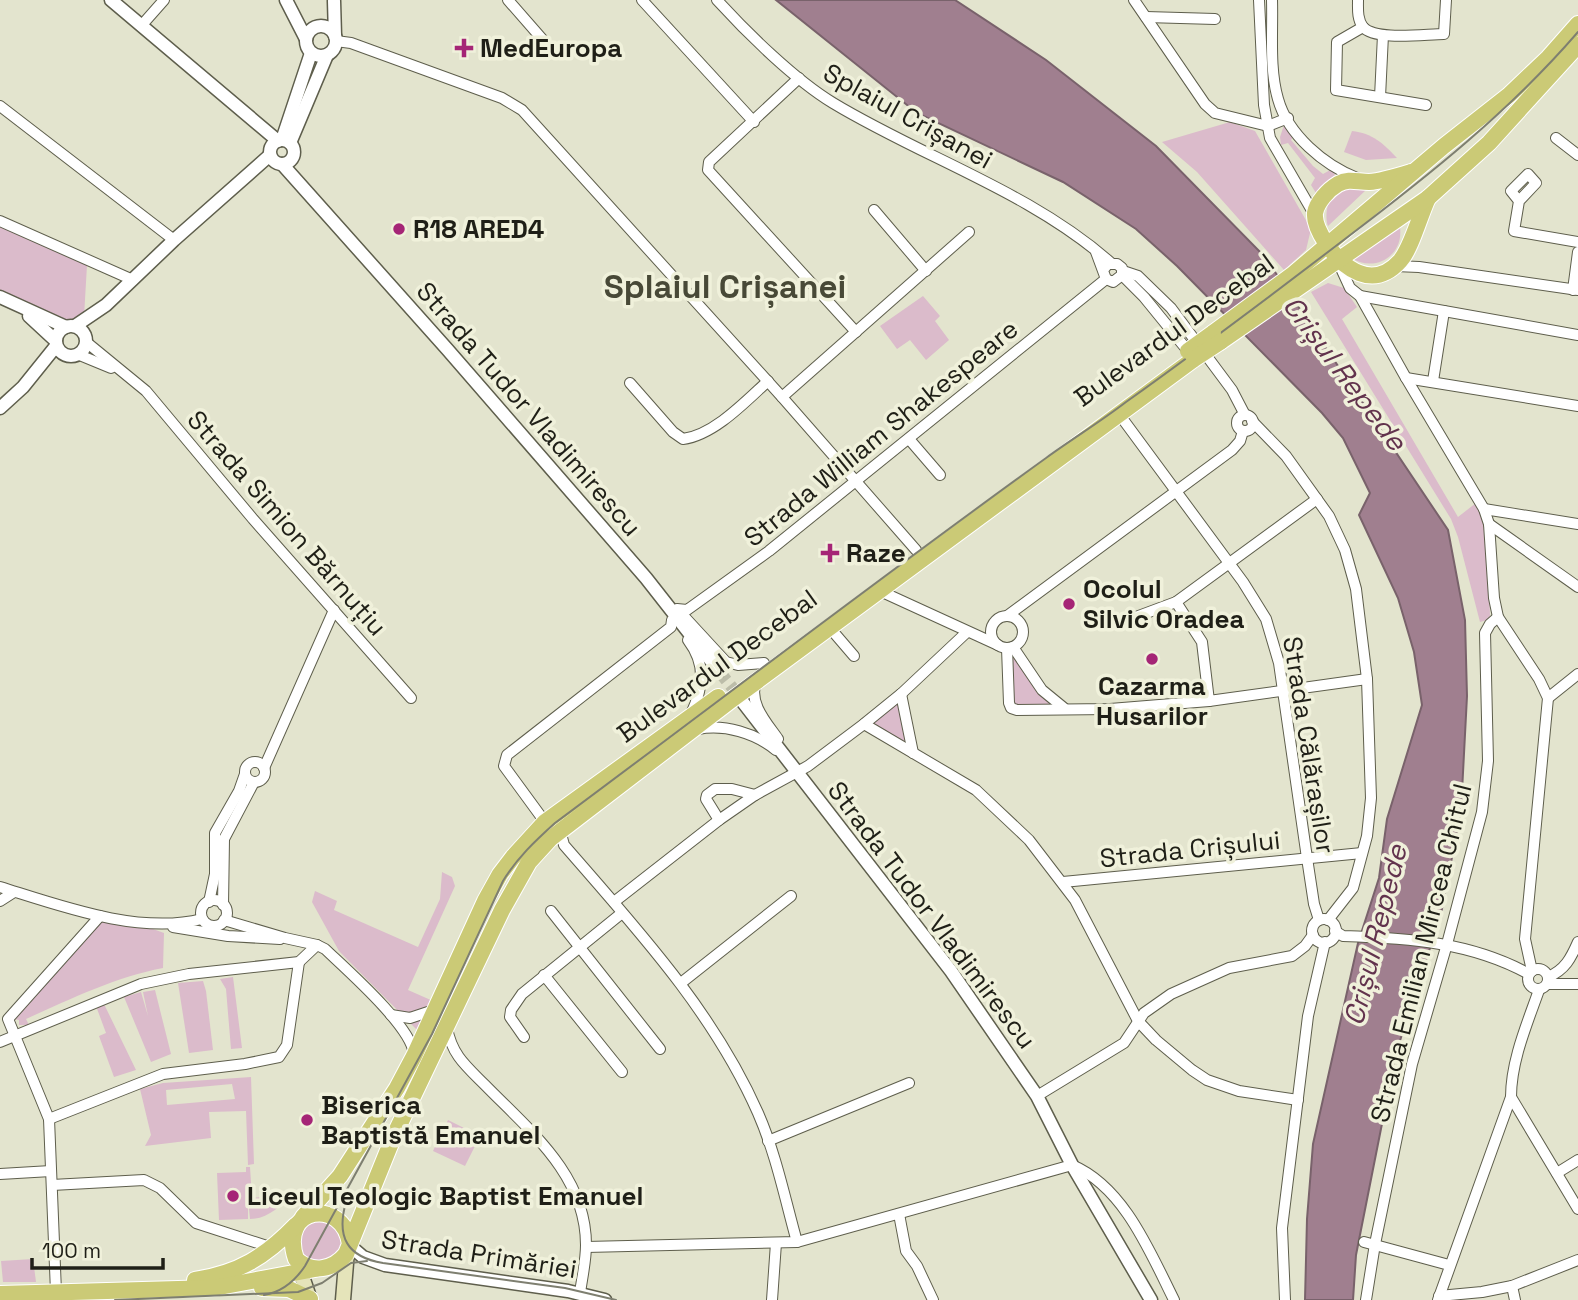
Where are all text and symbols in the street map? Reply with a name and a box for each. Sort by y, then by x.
place label: MedEuropa [480,31,622,65]
marker: MedEuropa [454,38,474,58]
street label: Splaiul Crișanei [817,55,999,177]
place label: R18 ARED4 [413,212,544,246]
marker: R18 ARED4 [391,221,407,237]
street label: Bulevardul Decebal [1067,246,1281,414]
district label: Splaiul Crișanei [604,266,846,308]
street label: Strada Tudor Vladimirescu [409,275,649,543]
water label: Crișul Repede [1275,288,1416,459]
street label: Strada William Shakespeare [737,312,1025,554]
street label: Strada Simion Bărnuțiu [180,403,394,643]
place label: Raze [846,536,906,570]
marker: Raze [820,543,840,563]
place label: Ocolul Silvic Oradea [1083,572,1245,636]
street label: Bulevardul Decebal [610,582,824,750]
marker: Ocolul Silvic Oradea [1061,596,1077,612]
street label: Strada Călărașilor [1275,634,1343,856]
marker: Cazarma Husarilor [1144,651,1160,667]
place label: Cazarma Husarilor [1096,669,1208,733]
street label: Strada Tudor Vladimirescu [820,774,1044,1056]
street label: Strada Emilian Mircea Chitul [1362,780,1480,1126]
street label: Strada Crișului [1098,823,1282,875]
water label: Crișul Repede [1335,840,1415,1029]
place label: Biserica Baptistă Emanuel [321,1088,540,1152]
marker: Biserica Baptistă Emanuel [299,1112,315,1128]
place label: Liceul Teologic Baptist Emanuel [247,1179,643,1213]
marker: Liceul Teologic Baptist Emanuel [225,1188,241,1204]
street label: Strada Primăriei [379,1222,579,1286]
scale bar [32,1226,163,1270]
text: 100 m [42,1237,101,1264]

